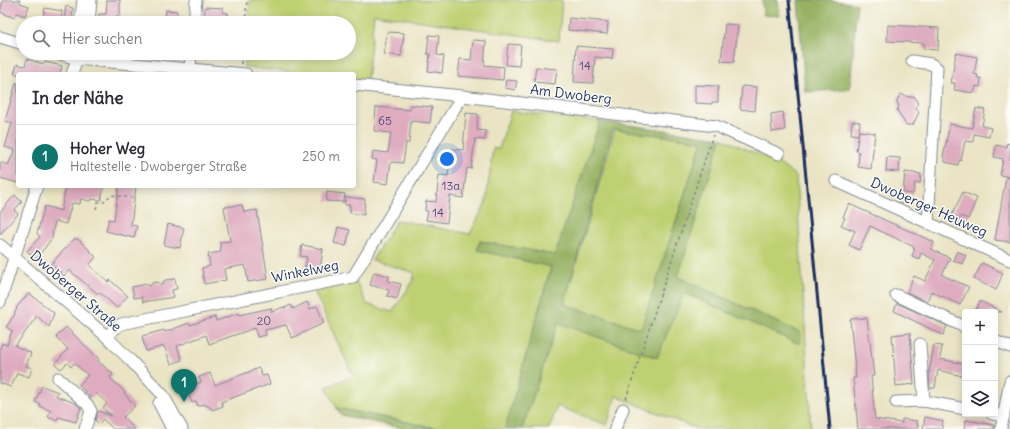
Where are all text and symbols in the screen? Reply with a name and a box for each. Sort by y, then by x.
search box [16,16,356,60]
icon: search [30,27,52,49]
text: Hier suchen [62,29,142,48]
house number: 14 [579,58,591,73]
street label: Am Dwoberg [529,80,613,108]
text: In der Nähe [32,87,124,109]
house number: 65 [378,113,392,128]
text: Hoher Weg [70,139,145,158]
text: 1 [42,148,48,165]
text: 250 m [302,148,340,165]
your location [437,149,457,169]
text: Haltestelle · Dwoberger Straße [70,158,247,175]
street label: Dwoberger Heuweg [868,173,990,241]
house number: 13a [442,178,460,193]
house number: 14 [432,205,444,220]
street label: Dwoberger Straße [27,246,125,336]
street label: Winkelweg [270,256,340,286]
map controls [962,309,998,417]
button: + [962,309,998,345]
house number: 20 [257,313,271,328]
button: − [962,345,998,381]
pin: 1 [171,369,197,402]
button: layers [962,381,998,417]

